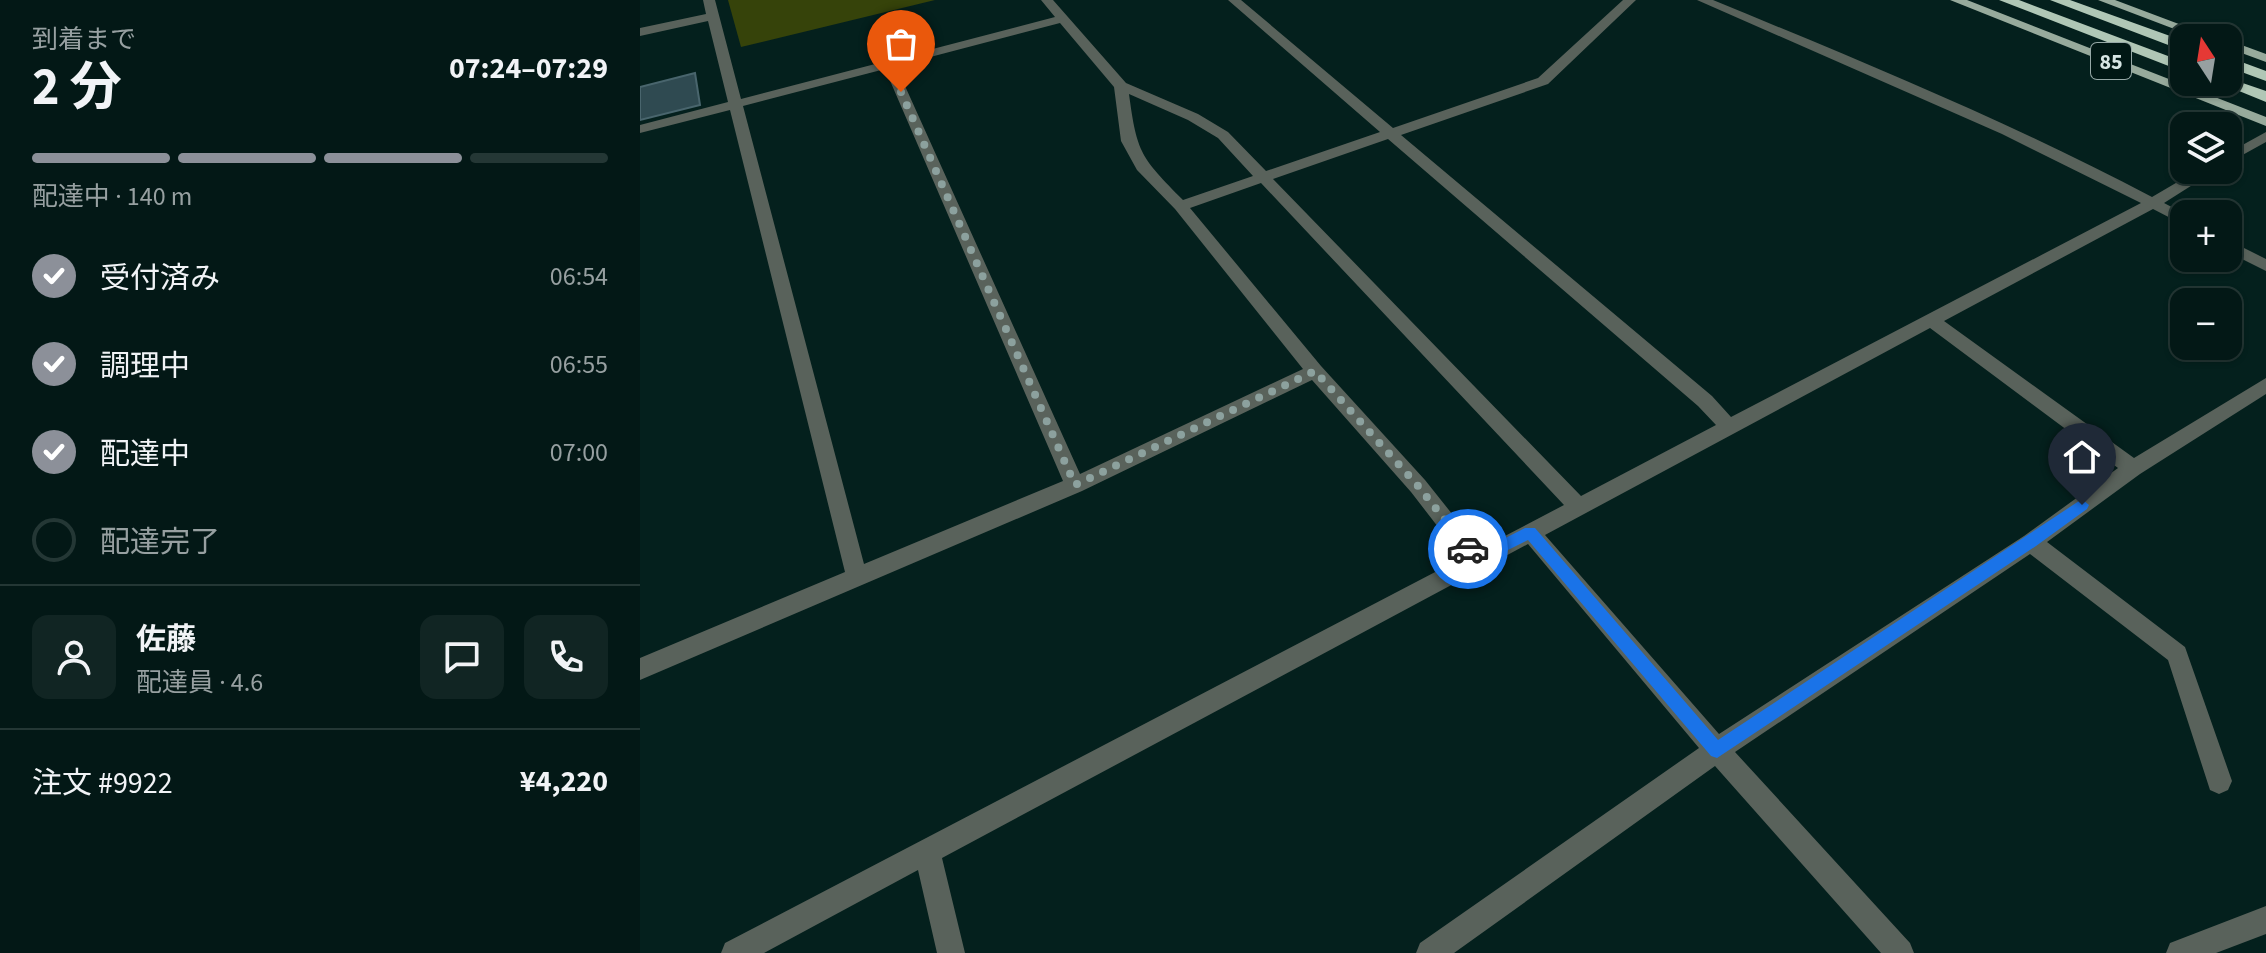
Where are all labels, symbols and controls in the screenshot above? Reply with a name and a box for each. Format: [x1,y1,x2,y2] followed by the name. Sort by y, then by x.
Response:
[867,10,935,92] pin
[32,21,136,58] text: 到着まで
[879,22,923,66] icon: bag
[2170,24,2242,96] north arrow
[2170,24,2242,360] map controls
[2091,43,2131,79] road number: 85
[449,47,608,90] text: 07:24–07:29
[32,51,122,125] text: 2 分
[2170,112,2242,184] button: layers
[32,178,192,215] text: 配達中 · 140 m
[2170,200,2242,272] button: +
[32,254,76,298] icon: check
[100,257,220,300] text: 受付済み
[550,258,608,295] text: 06:54
[2170,288,2242,360] button: −
[32,342,76,386] icon: check
[100,345,190,388] text: 調理中
[550,346,608,383] text: 06:55
[2048,423,2116,505] pin
[32,430,76,474] icon: check
[100,433,190,476] text: 配達中
[550,434,608,471] text: 07:00
[2060,435,2104,479] icon: home
[1428,509,1508,589] courier
[100,521,220,564] text: 配達完了
[1446,527,1490,571] icon: car
[32,615,116,699] button: person
[420,615,504,699] button: chat
[524,615,608,699] button: phone
[136,618,196,661] text: 佐藤
[136,664,263,701] text: 配達員 · 4.6
[520,760,608,803] text: ¥4,220
[32,762,173,805] text: 注文 #9922

